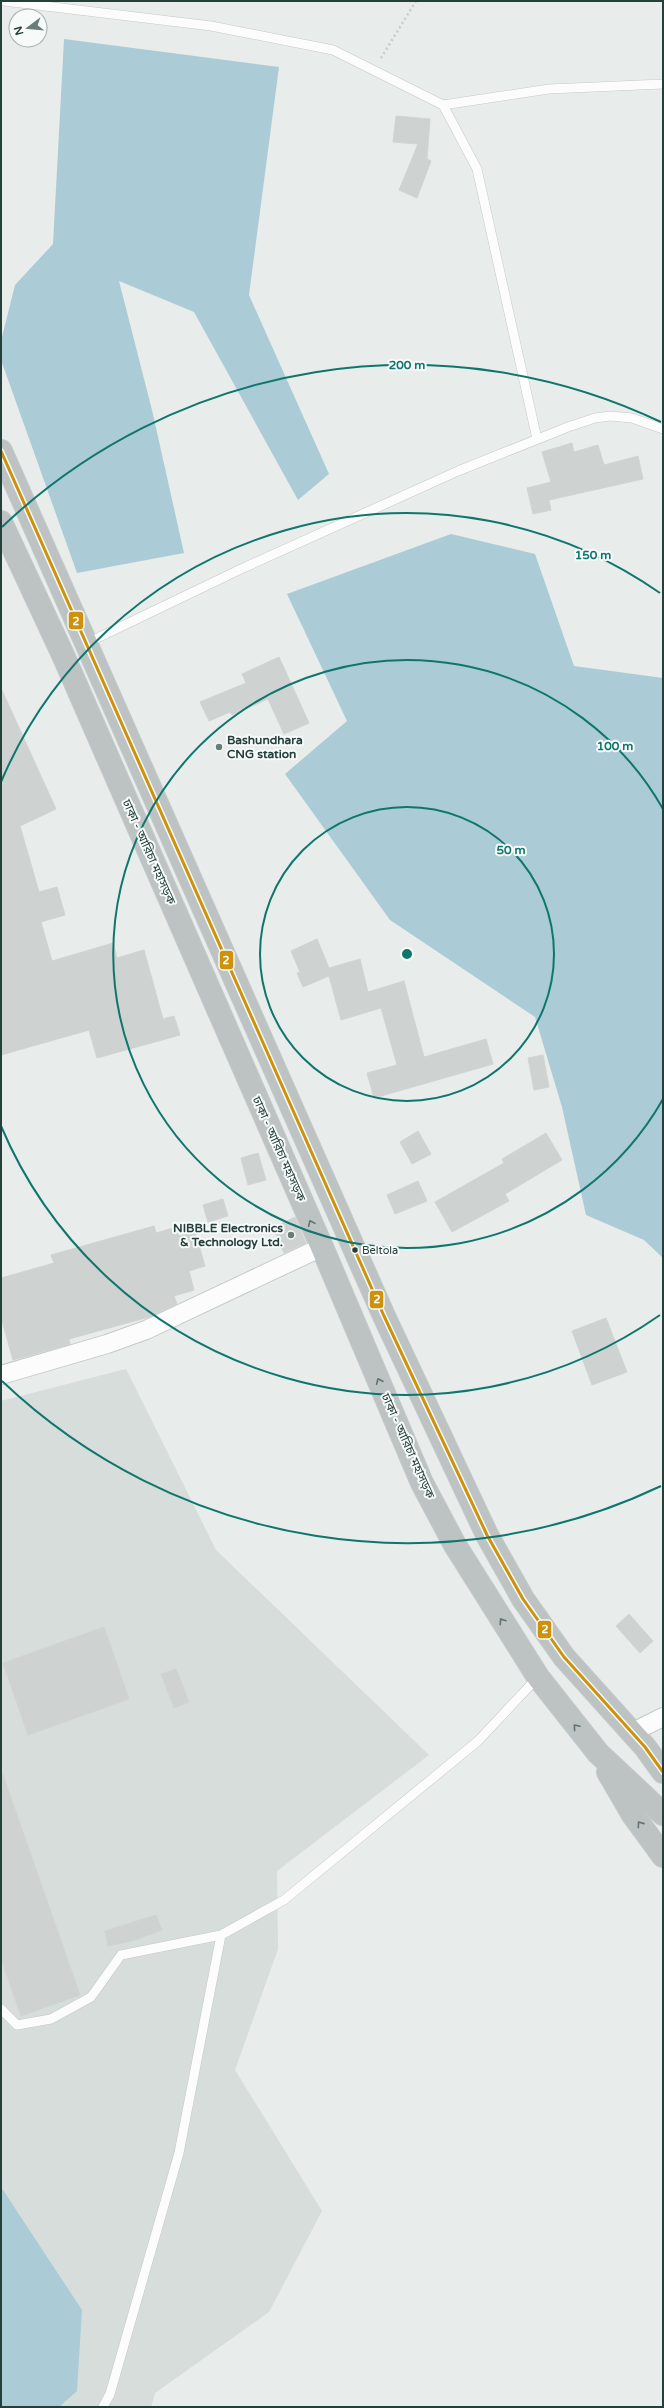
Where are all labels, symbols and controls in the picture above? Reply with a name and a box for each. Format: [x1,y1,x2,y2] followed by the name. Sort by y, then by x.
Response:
[8,8,48,48] north arrow
[11,25,26,37] text: N
[389,358,425,372] text: 200 m
[575,548,611,562] text: 150 m
[68,611,84,630] line badge: 2
[73,615,80,628] text: 2
[227,733,303,761] place label: Bashundhara CNG station
[597,739,633,753] text: 100 m
[214,742,224,752] marker: Bashundhara CNG station
[119,796,180,907] street label: ঢাকা - আরিচা মহাসড়ক
[496,843,526,857] text: 50 m
[400,947,414,961] centre of rings
[219,950,234,970] line badge: 2
[223,954,230,967] text: 2
[249,1093,310,1204] street label: ঢাকা - আরিচা মহাসড়ক
[308,1219,316,1226] one-way arrow
[173,1221,283,1250] place label: NIBBLE Electronics & Technology Ltd.
[286,1230,296,1240] marker: NIBBLE Electronics & Technology Ltd.
[362,1244,398,1257] place label: Beltola
[350,1245,360,1255] marker: Beltola
[369,1290,384,1309] line badge: 2
[374,1293,381,1306] text: 2
[376,1377,384,1384] one-way arrow
[378,1390,439,1501] street label: ঢাকা - আরিচা মহাসড়ক
[499,1618,506,1625] one-way arrow
[537,1620,552,1639] line badge: 2
[542,1623,549,1636] text: 2
[574,1725,581,1732] one-way arrow
[638,1822,645,1829] one-way arrow

